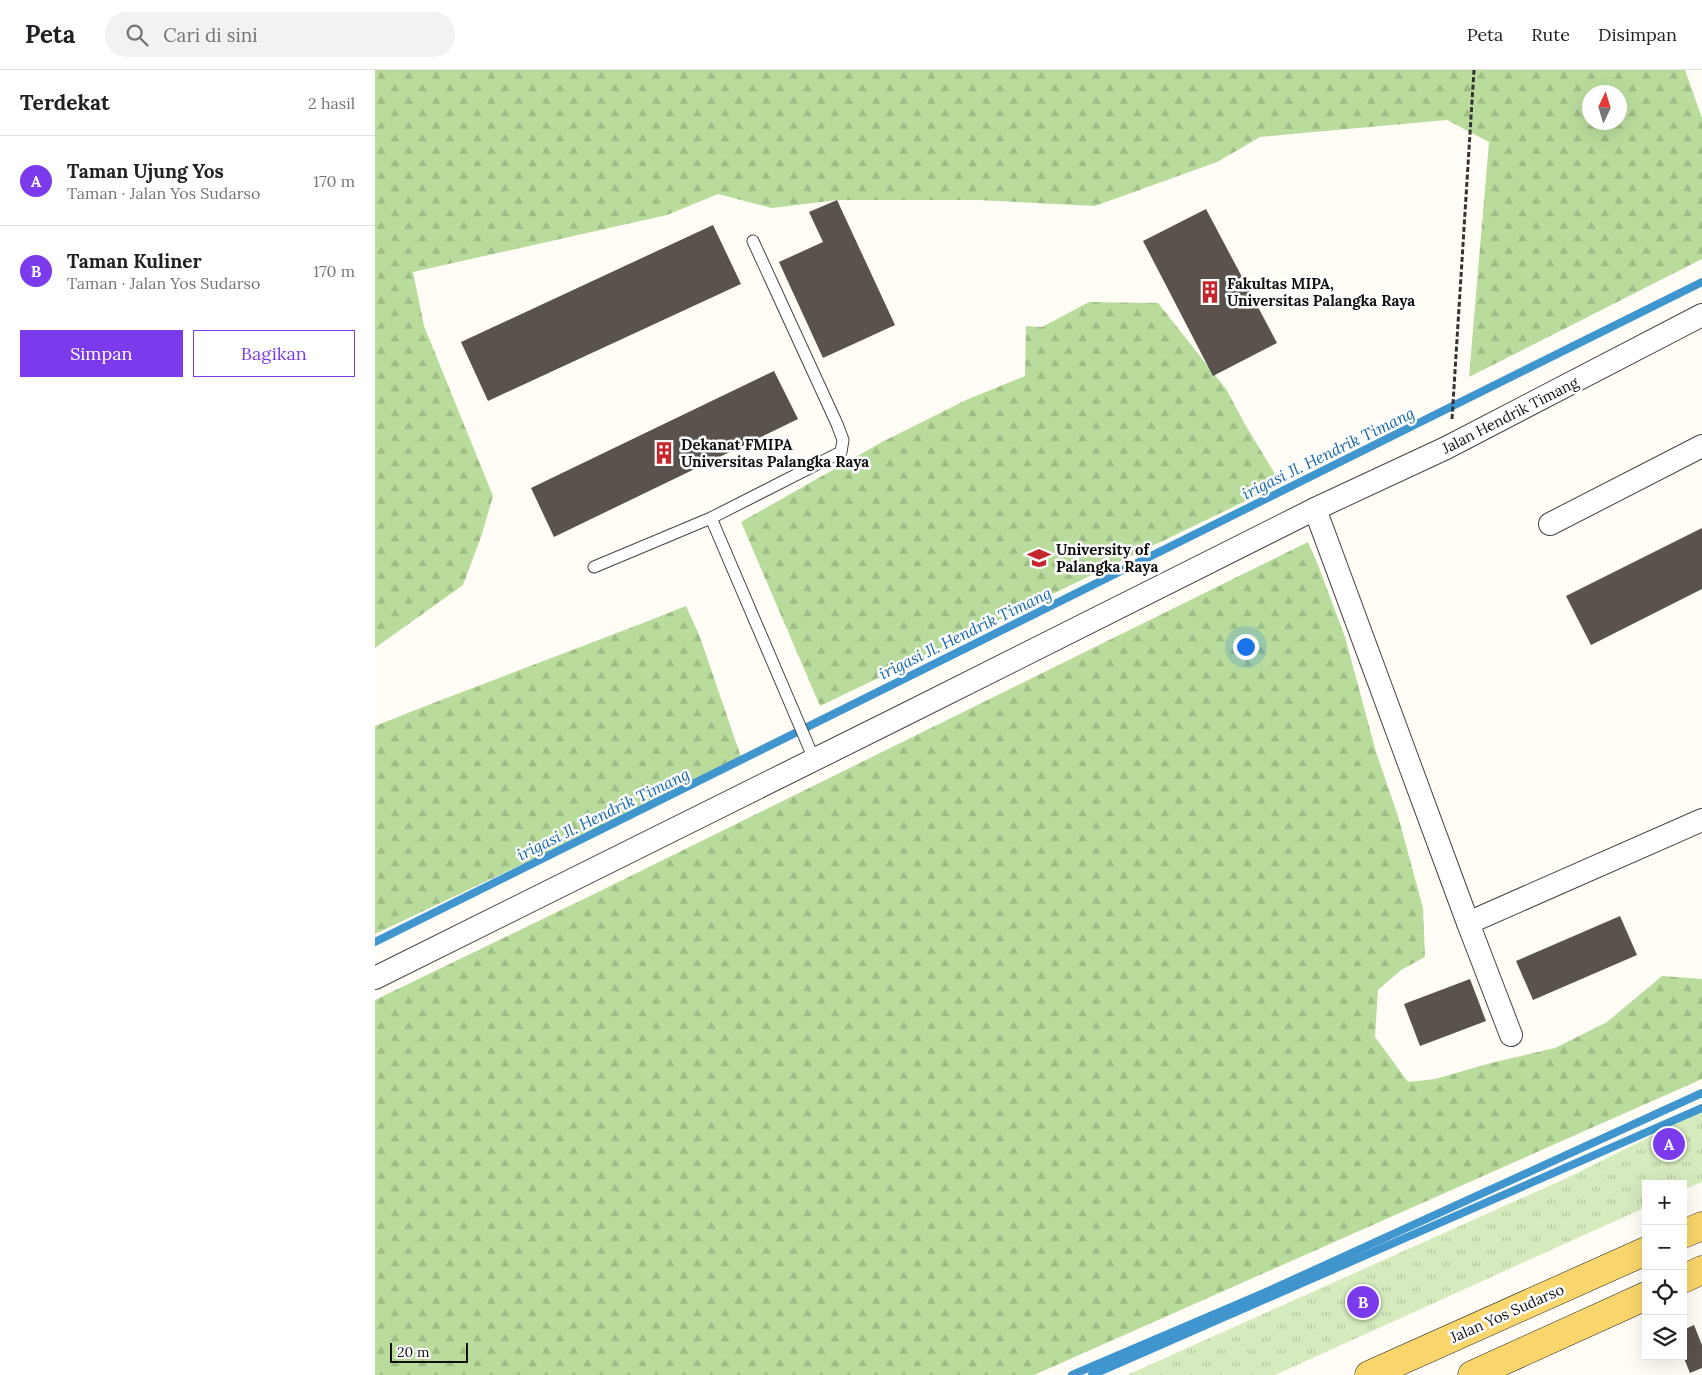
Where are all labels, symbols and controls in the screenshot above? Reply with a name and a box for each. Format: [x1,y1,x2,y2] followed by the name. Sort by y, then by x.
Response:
[105,12,455,57] search box
[25,19,75,50] text: Peta
[123,21,151,49] icon: search
[163,23,258,47] text: Cari di sini
[1467,23,1503,46] text: Peta
[1531,23,1570,46] text: Rute
[1598,23,1677,46] text: Disimpan
[1582,85,1627,130] north arrow
[20,89,110,116] text: Terdekat
[308,93,355,113] text: 2 hasil
[67,159,224,183] text: Taman Ujung Yos
[31,171,41,191] text: A
[313,171,355,191] text: 170 m
[67,183,260,203] text: Taman · Jalan Yos Sudarso
[67,249,202,273] text: Taman Kuliner
[31,261,41,281] text: B
[313,261,355,281] text: 170 m
[67,273,260,293] text: Taman · Jalan Yos Sudarso
[1227,274,1415,310] place label: Fakultas MIPA, Universitas Palangka Raya
[1197,279,1223,305] building icon: Fakultas MIPA, Universitas Palangka Raya
[20,330,183,377] button: Simpan
[193,330,355,377] button: Bagikan
[1438,372,1582,458] street label: Jalan Hendrik Timang
[1238,402,1418,504] water label: irigasi Jl. Hendrik Timang
[681,435,869,471] place label: Dekanat FMIPA Universitas Palangka Raya
[651,440,677,466] building icon: Dekanat FMIPA Universitas Palangka Raya
[1056,540,1158,576] place label: University of Palangka Raya
[1026,545,1052,571] school or university icon: University of Palangka Raya
[875,582,1055,684] water label: irigasi Jl. Hendrik Timang
[1233,634,1259,660] your location
[513,763,693,865] water label: irigasi Jl. Hendrik Timang
[1653,1125,1685,1163] pin: A
[1642,1180,1687,1360] map controls
[1642,1180,1687,1225] button: +
[1642,1225,1687,1270] button: −
[1642,1270,1687,1315] button: locate
[1446,1279,1567,1347] street label: Jalan Yos Sudarso
[1347,1283,1379,1321] pin: B
[1642,1315,1687,1360] button: layers
[390,1340,467,1363] scale bar
[397,1343,429,1361] text: 20 m

